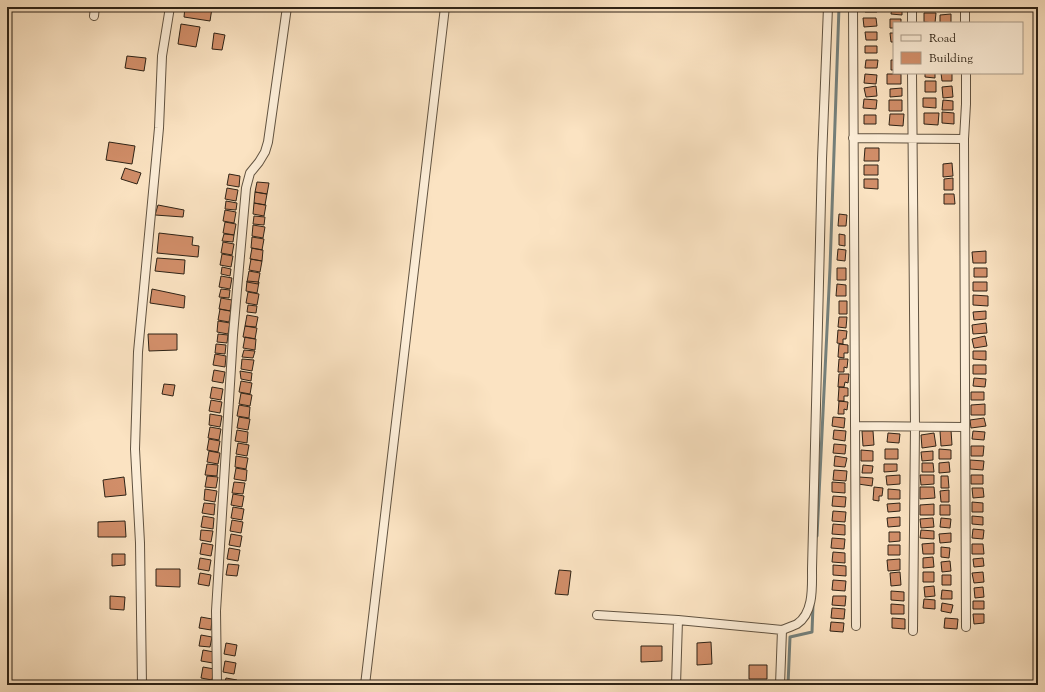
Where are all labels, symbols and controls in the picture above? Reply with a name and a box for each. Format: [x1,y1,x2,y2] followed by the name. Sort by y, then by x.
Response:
[893,22,1023,74] legend
[929,30,956,48] text: Road
[929,50,973,68] text: Building

